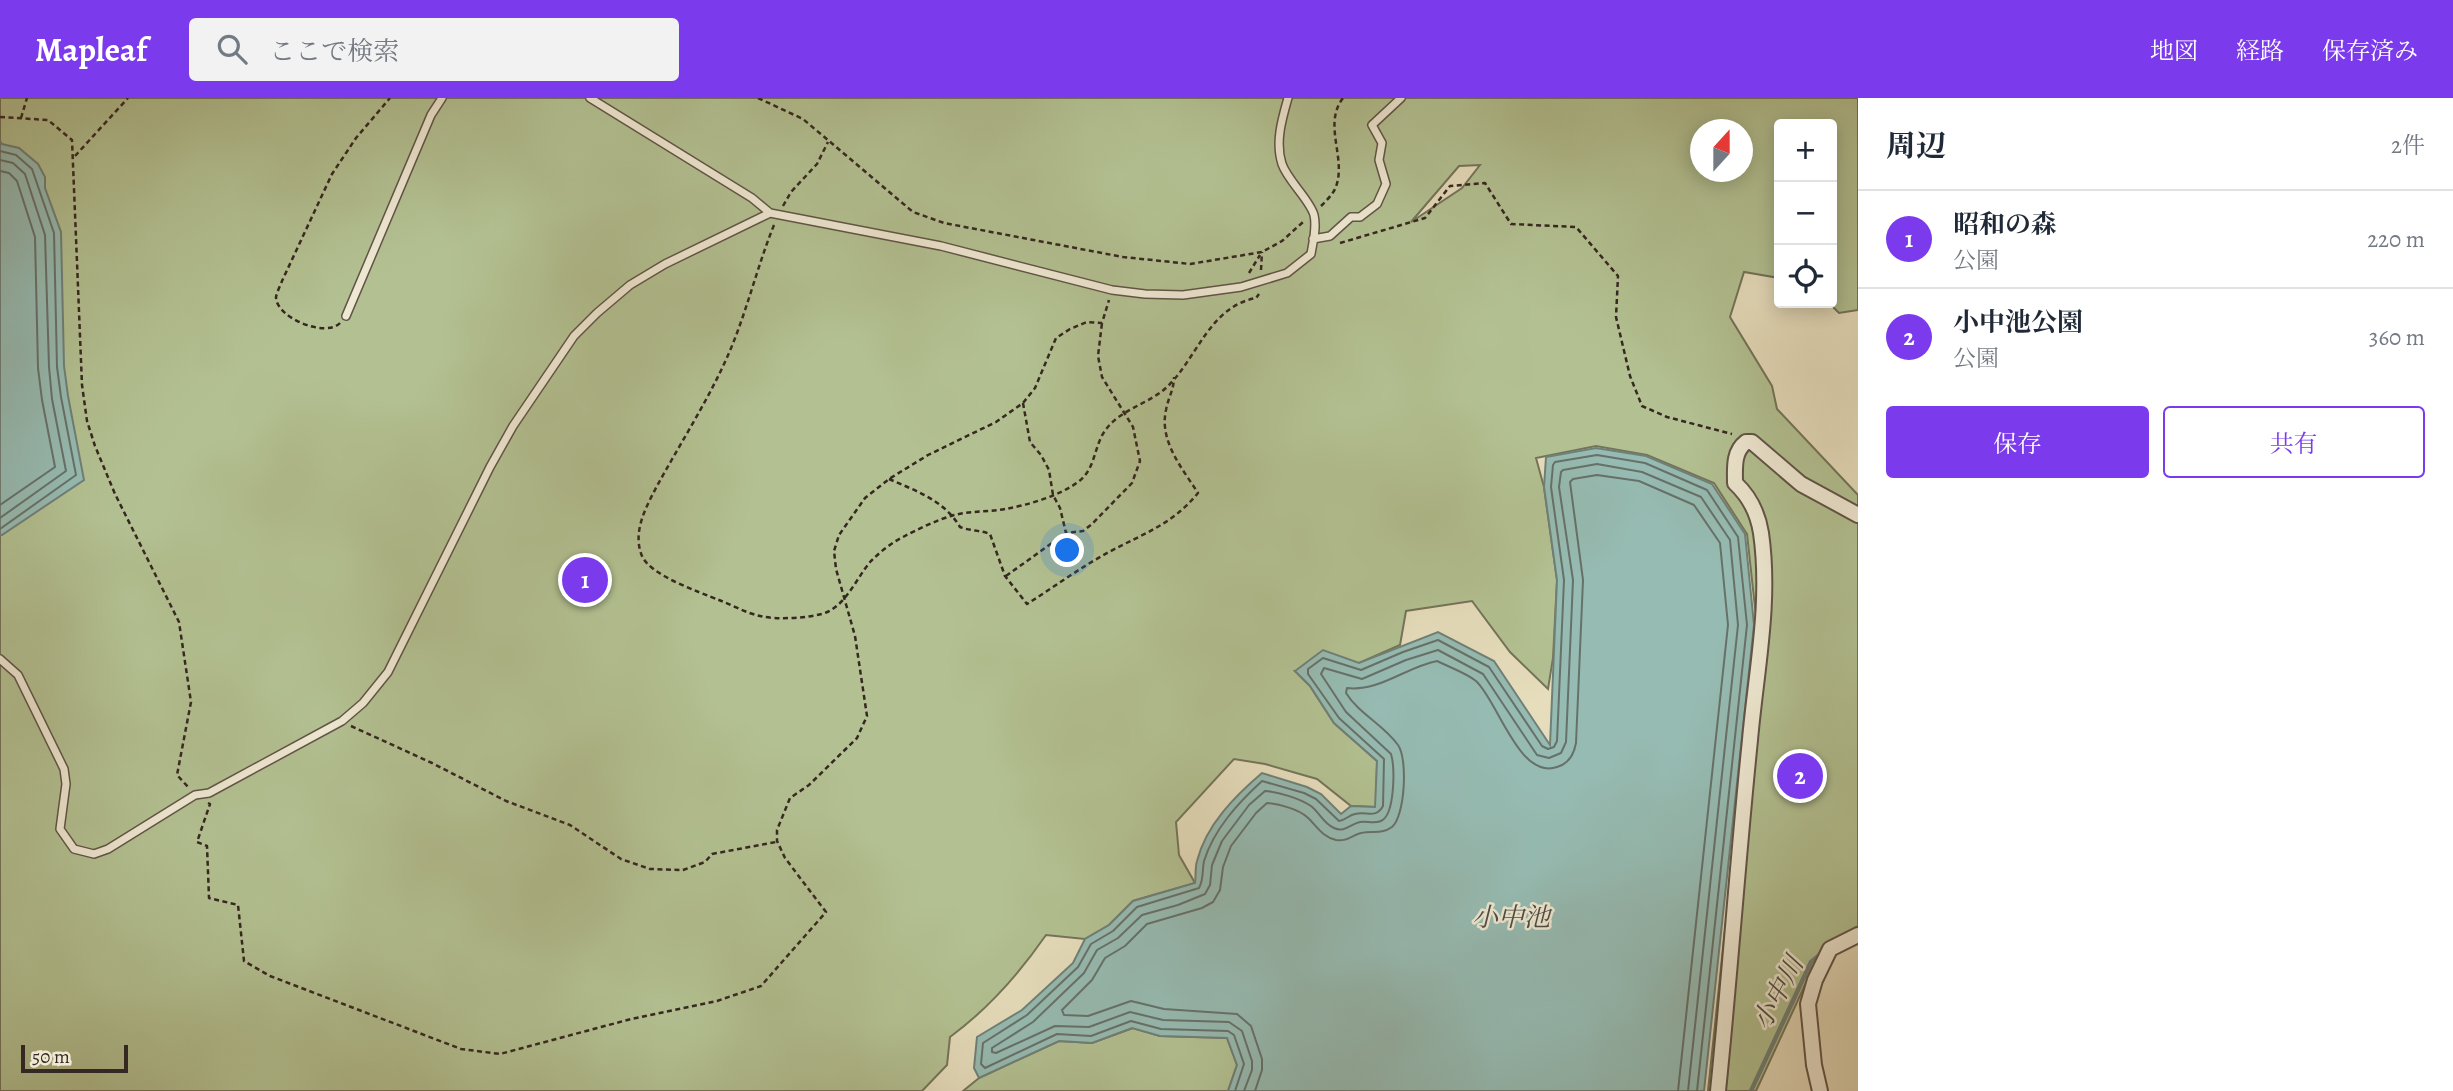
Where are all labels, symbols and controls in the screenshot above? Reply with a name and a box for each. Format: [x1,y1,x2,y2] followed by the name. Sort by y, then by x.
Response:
[189,18,679,81] search box
[35,27,147,72] text: Mapleaf
[213,30,251,68] icon: search
[269,34,399,69] text: ここで検索
[2150,35,2198,67] text: 地図
[2236,35,2284,67] text: 経路
[2322,35,2418,67] text: 保存済み
[1690,119,1753,182] north arrow
[1774,119,1837,308] map controls
[1774,119,1837,182] button: +
[1886,126,1946,166] text: 周辺
[2391,130,2425,161] text: 2件
[1774,182,1837,245] button: −
[1953,207,2057,242] text: 昭和の森
[1905,224,1913,255] text: 1
[2367,224,2425,255] text: 220 m
[1774,245,1837,308] button: locate
[1953,245,1999,276] text: 公園
[1953,305,2083,340] text: 小中池公園
[1903,322,1915,353] text: 2
[2369,322,2425,353] text: 360 m
[1953,343,1999,374] text: 公園
[1886,406,2149,478] button: 保存
[2163,406,2425,478] button: 共有
[1050,533,1084,567] your location
[562,554,608,606] pin: 1
[1777,750,1823,802] pin: 2
[1472,900,1553,935] water label: 小中池
[1744,948,1813,1036] water label: 小中川
[21,1042,128,1074] scale bar
[32,1044,70,1070] text: 50 m

